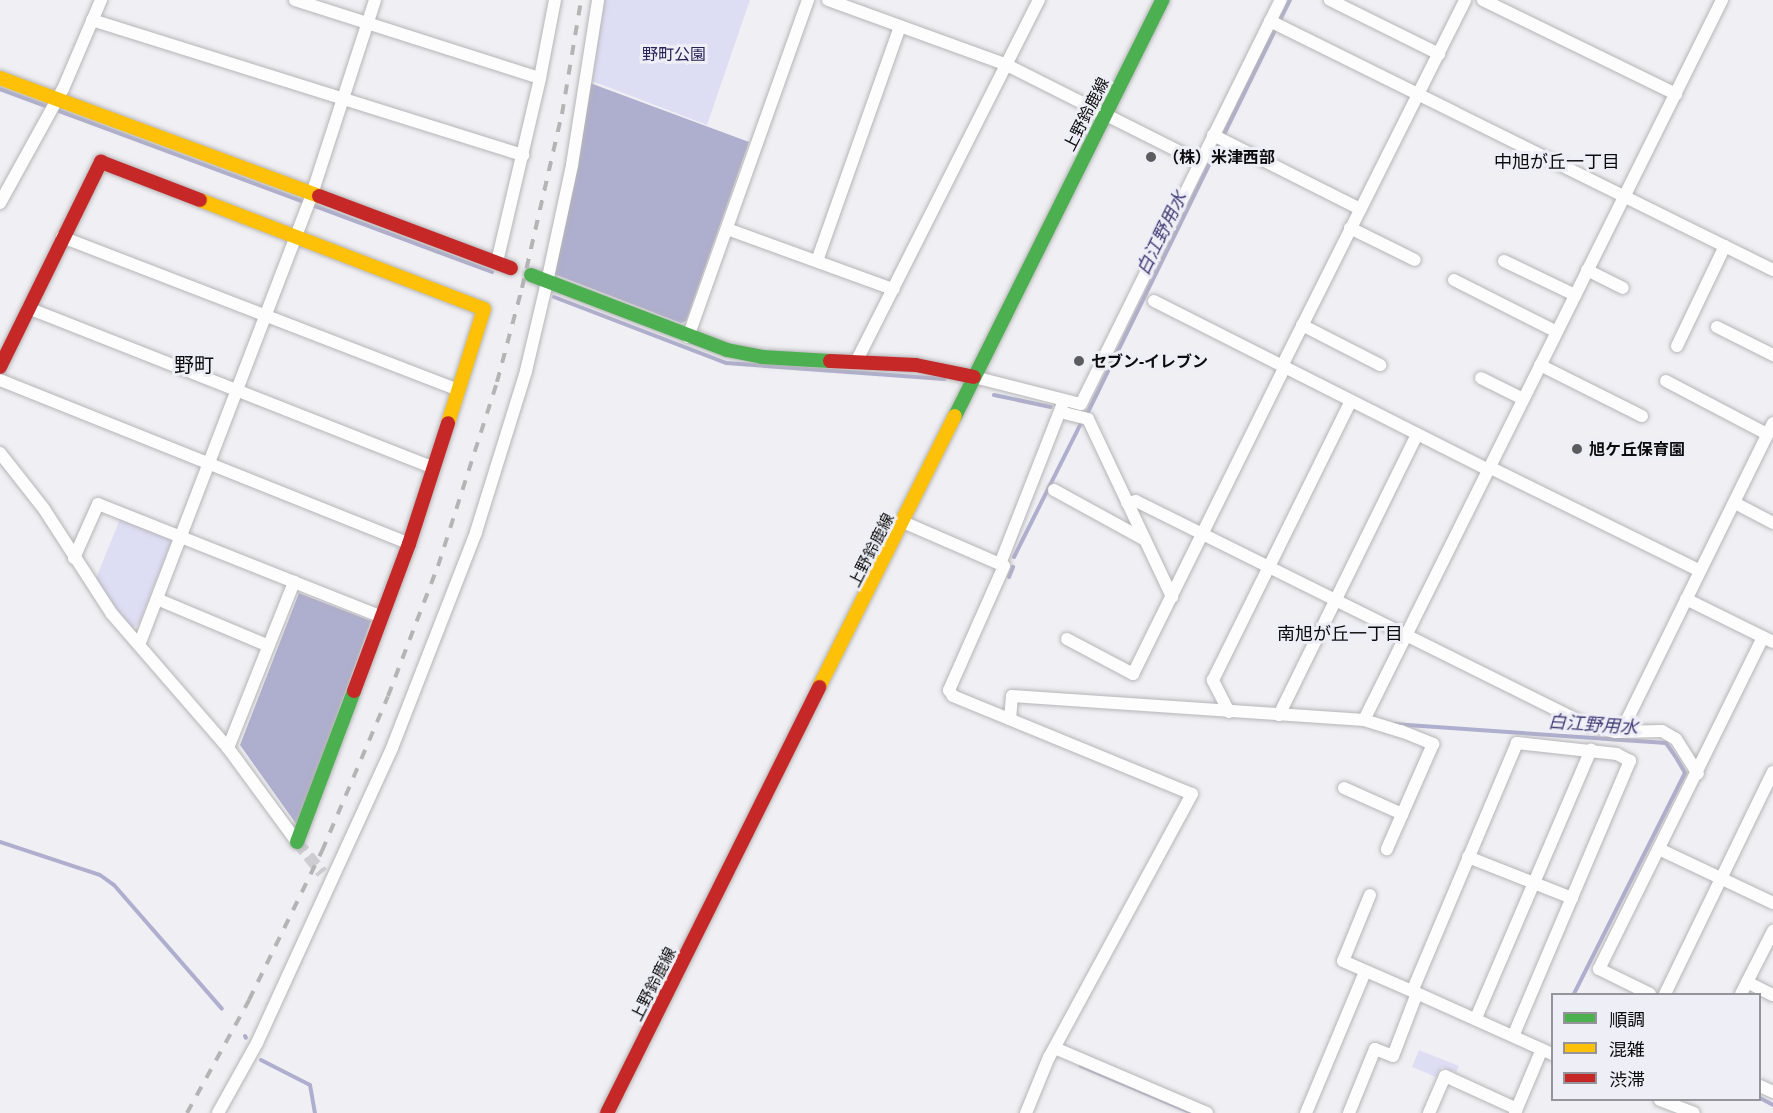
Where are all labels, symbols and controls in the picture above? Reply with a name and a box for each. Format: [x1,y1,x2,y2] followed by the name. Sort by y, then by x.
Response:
[642,44,706,64] park label: 野町公園
[1059,74,1113,154] street label: 上野鈴鹿線
[1163,147,1275,167] place label: （株）米津西部
[1144,150,1158,164] marker: （株）米津西部
[1494,150,1620,172] district label: 中旭が丘一丁目
[1132,188,1190,278] water label: 白江野用水
[1091,351,1208,371] place label: セブン-イレブン
[174,352,214,376] district label: 野町
[1072,354,1086,368] marker: セブン-イレブン
[1589,439,1685,459] place label: 旭ケ丘保育園
[1570,442,1584,456] marker: 旭ケ丘保育園
[844,510,898,590] street label: 上野鈴鹿線
[1277,622,1403,644] district label: 南旭が丘一丁目
[1547,710,1639,738] water label: 白江野用水
[626,944,680,1024] street label: 上野鈴鹿線
[1551,993,1761,1101] legend
[1609,1007,1645,1031] text: 順調
[1609,1037,1645,1061] text: 混雑
[1609,1067,1645,1091] text: 渋滞

